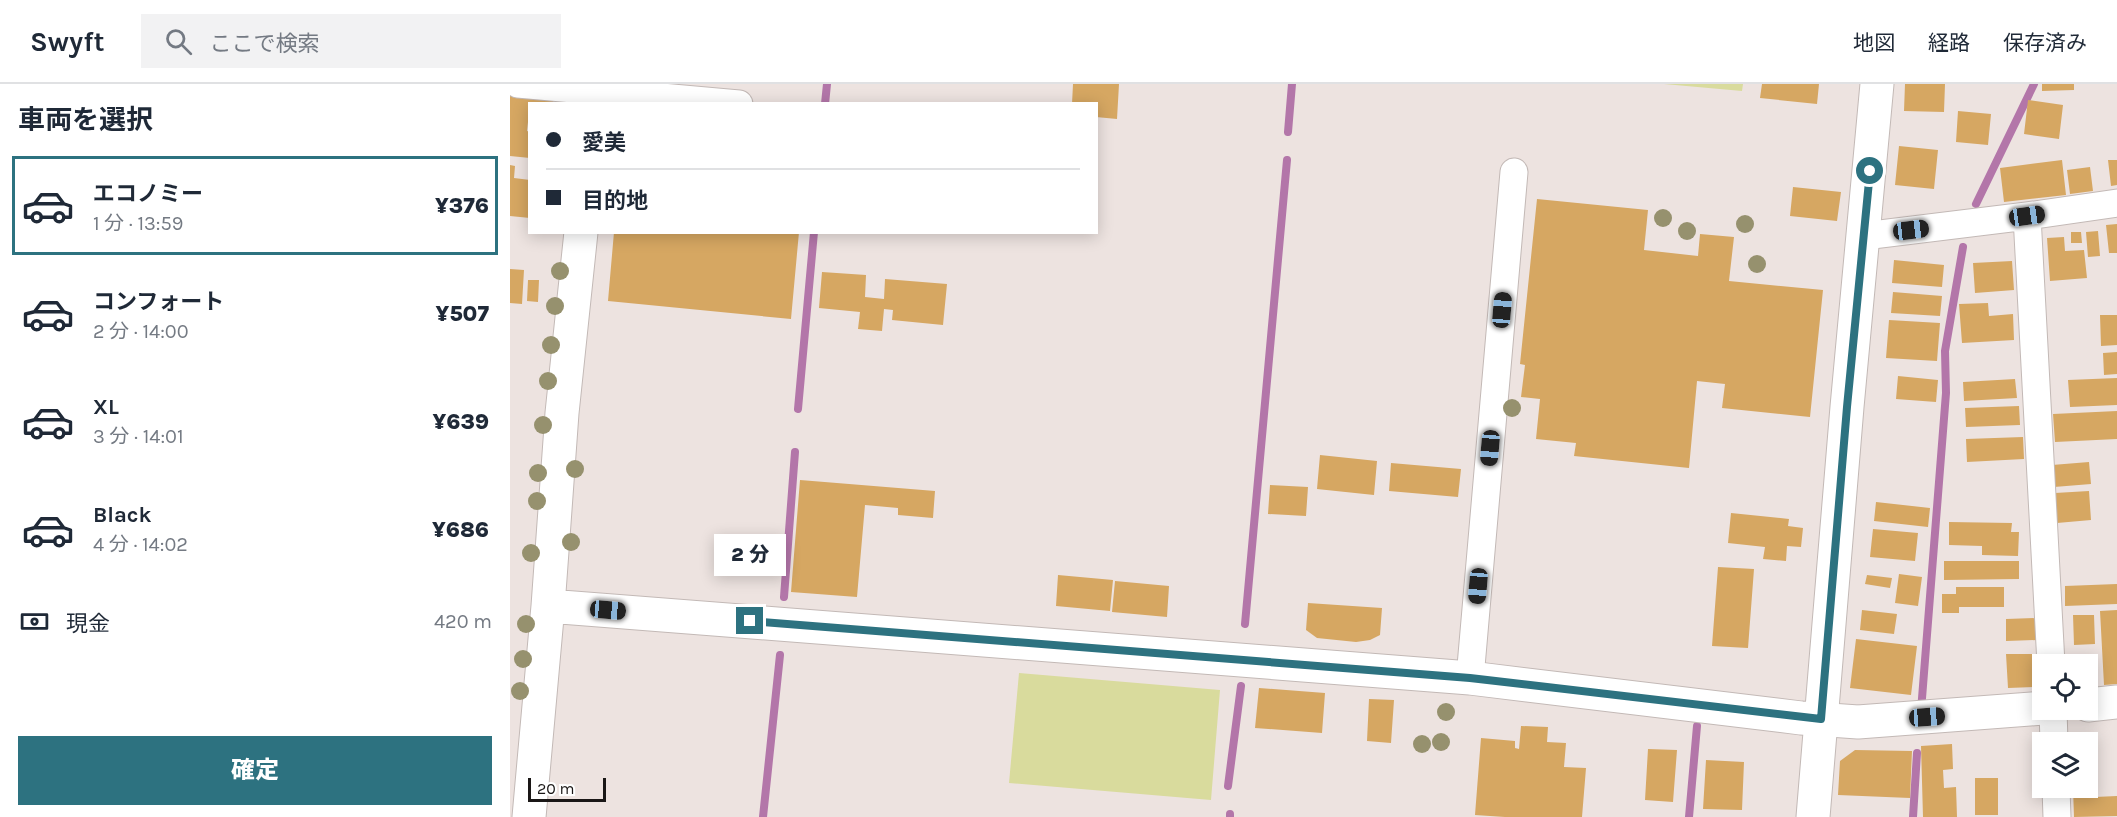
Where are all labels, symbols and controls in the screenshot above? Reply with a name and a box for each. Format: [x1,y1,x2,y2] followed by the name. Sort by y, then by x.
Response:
[141,14,561,68] search box
[30,25,105,58] text: Swyft
[162,25,195,58] icon: search
[210,31,320,57] text: ここで検索
[1853,31,1895,55] text: 地図
[1928,31,1970,55] text: 経路
[2003,31,2087,55] text: 保存済み
[18,104,153,136] text: 車両を選択
[582,130,626,156] text: 愛美
[1856,157,1883,184] route start
[21,179,75,233] icon: car
[93,181,203,207] text: エコノミー
[582,188,648,214] text: 目的地
[435,193,489,219] text: ¥376
[2008,205,2046,227] car
[93,212,183,235] text: 1 分 · 13:59
[1892,219,1930,241] car
[21,287,75,341] icon: car
[93,289,224,315] text: コンフォート
[1491,291,1513,329] car
[436,301,489,327] text: ¥507
[93,320,189,343] text: 2 分 · 14:00
[93,394,119,420] text: XL
[21,395,75,449] icon: car
[433,409,489,435] text: ¥639
[93,425,184,448] text: 3 分 · 14:01
[1479,429,1501,467] car
[93,502,152,528] text: Black
[21,503,75,557] icon: car
[432,517,489,543] text: ¥686
[93,533,188,556] text: 4 分 · 14:02
[714,534,786,576] callout: 2 分
[731,543,769,566] text: 2 分
[1467,567,1489,605] car
[589,599,627,621] car
[18,605,51,638] icon: cash
[736,607,763,634] route end
[434,610,492,633] text: 420 m
[66,611,110,637] text: 現金
[2032,654,2098,798] map controls
[2032,654,2098,720] button: locate
[1908,707,1946,727] car
[2032,732,2098,798] button: layers
[18,736,492,805] button: 確定
[528,775,606,802] scale bar
[537,779,575,798] text: 20 m

